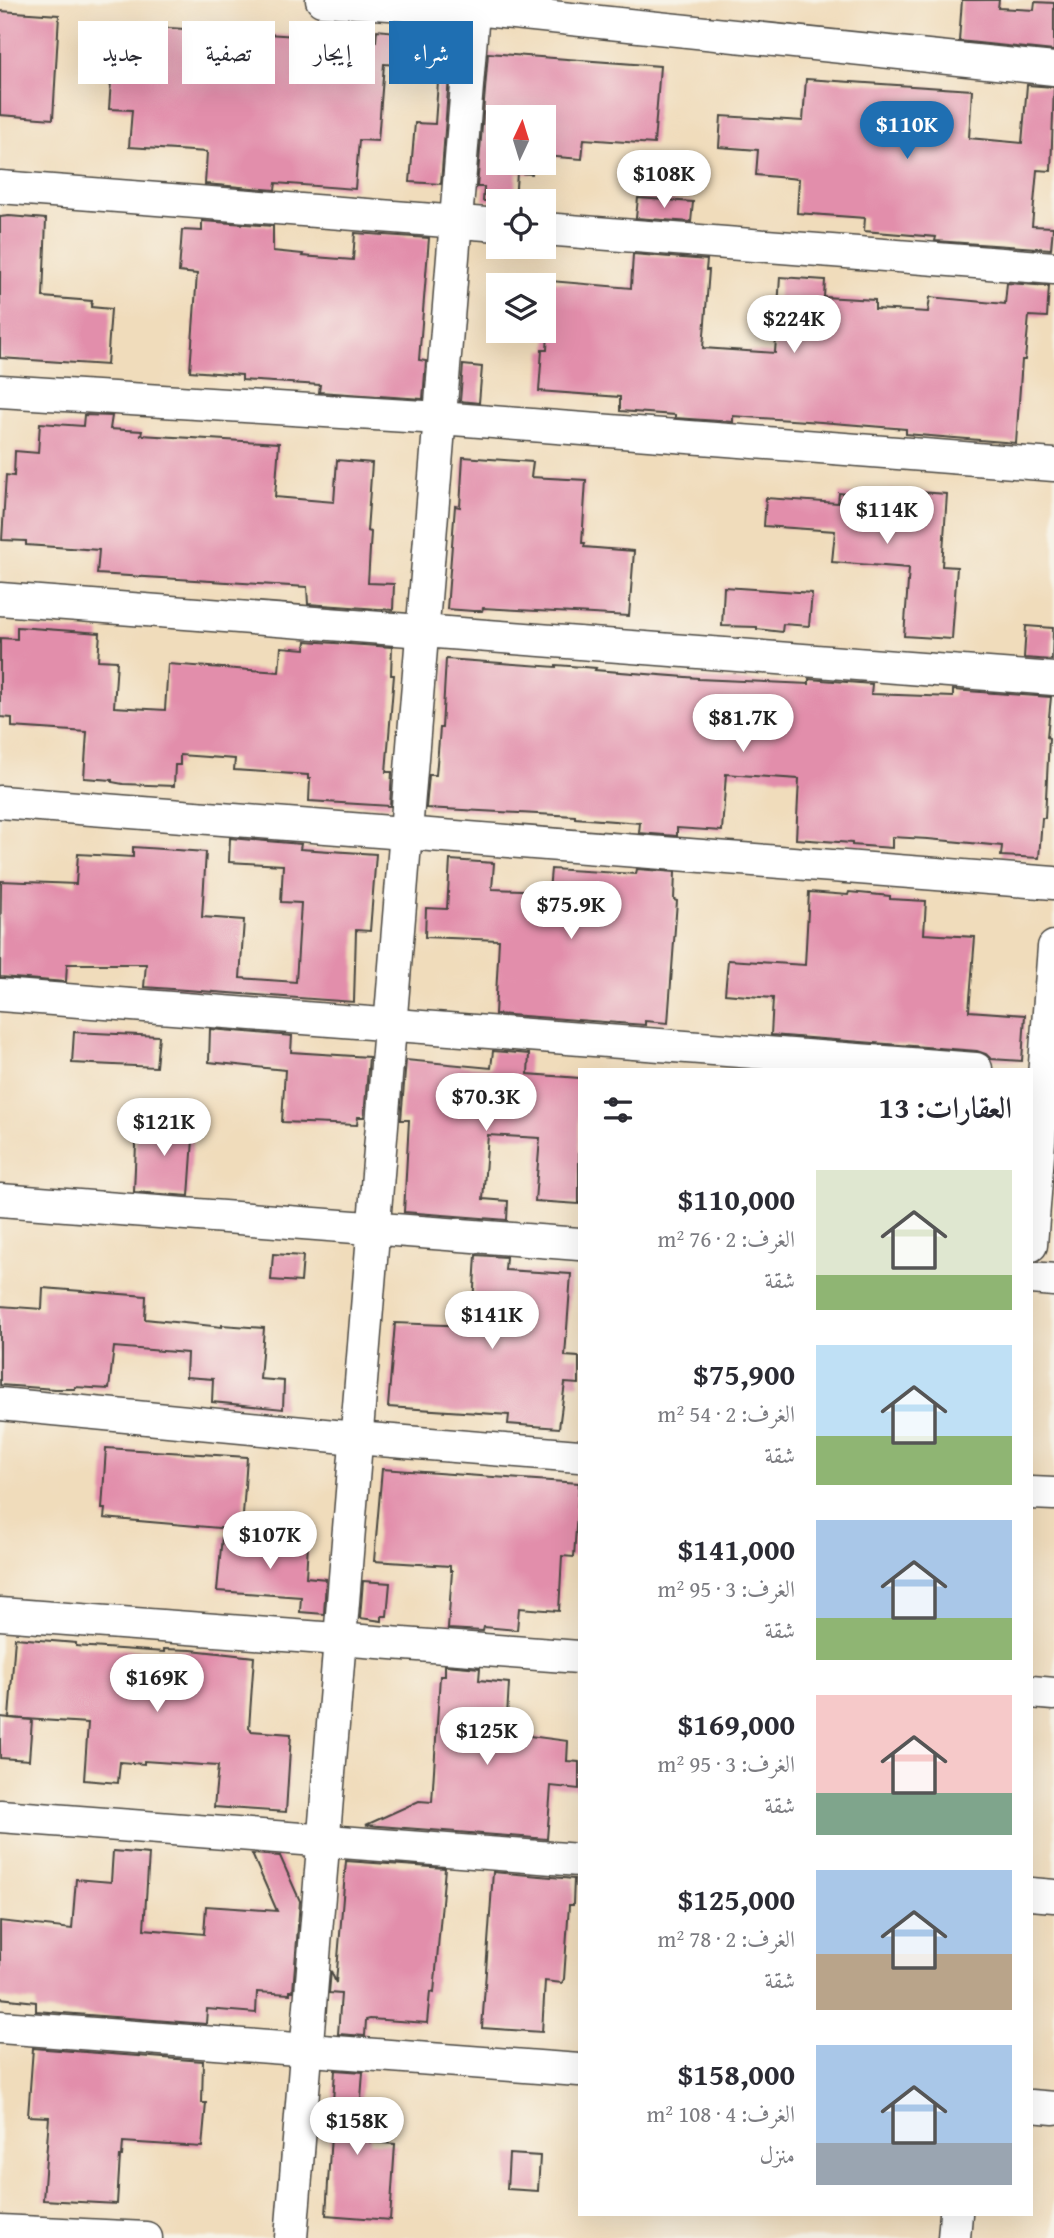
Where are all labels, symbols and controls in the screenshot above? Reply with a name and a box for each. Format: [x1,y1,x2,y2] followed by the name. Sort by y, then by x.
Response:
[78,21,168,84] chip: جديد
[182,21,275,84] chip: تصفية
[289,21,375,84] chip: إيجار
[389,21,473,84] chip: شراء
[858,102,956,161] pin: $110K
[486,105,556,175] north arrow
[486,105,556,343] map controls
[876,107,938,140] text: $110K
[615,150,713,210] pin: $108K
[633,156,695,189] text: $108K
[486,189,556,259] button: locate
[486,273,556,343] button: layers
[745,296,843,355] pin: $224K
[763,301,825,334] text: $224K
[838,486,936,546] pin: $114K
[856,492,918,525] text: $114K
[686,694,800,754] pin: $81.7K
[709,700,777,733] text: $81.7K
[514,881,628,941] pin: $75.9K
[537,887,605,920] text: $75.9K
[429,1074,543,1133] pin: $70.3K
[452,1079,520,1112] text: $70.3K
[879,1085,1012,1129] text: العقارات: 13
[599,1091,637,1129] icon: filters
[115,1098,213,1158] pin: $121K
[133,1104,195,1137] text: $121K
[678,1177,795,1221] text: $110,000
[872,1198,956,1282] icon: home
[658,1222,795,1255] text: الغرف: 2 · 76 m²
[765,1263,795,1296] text: شقة
[443,1292,541,1351] pin: $141K
[461,1297,523,1330] text: $141K
[693,1352,795,1396] text: $75,900
[872,1373,956,1457] icon: home
[658,1397,795,1430] text: الغرف: 2 · 54 m²
[765,1438,795,1471] text: شقة
[221,1512,319,1571] pin: $107K
[239,1517,301,1550] text: $107K
[678,1527,795,1571] text: $141,000
[872,1548,956,1632] icon: home
[658,1572,795,1605] text: الغرف: 3 · 95 m²
[765,1613,795,1646] text: شقة
[108,1654,206,1714] pin: $169K
[126,1660,188,1693] text: $169K
[678,1702,795,1746] text: $169,000
[438,1708,536,1767] pin: $125K
[456,1713,518,1746] text: $125K
[872,1723,956,1807] icon: home
[658,1747,795,1780] text: الغرف: 3 · 95 m²
[765,1788,795,1821] text: شقة
[678,1877,795,1921] text: $125,000
[872,1898,956,1982] icon: home
[658,1922,795,1955] text: الغرف: 2 · 78 m²
[765,1963,795,1996] text: شقة
[678,2052,795,2096] text: $158,000
[872,2073,956,2157] icon: home
[647,2097,795,2130] text: الغرف: 4 · 108 m²
[308,2098,406,2157] pin: $158K
[326,2103,388,2136] text: $158K
[760,2138,795,2171] text: منزل

